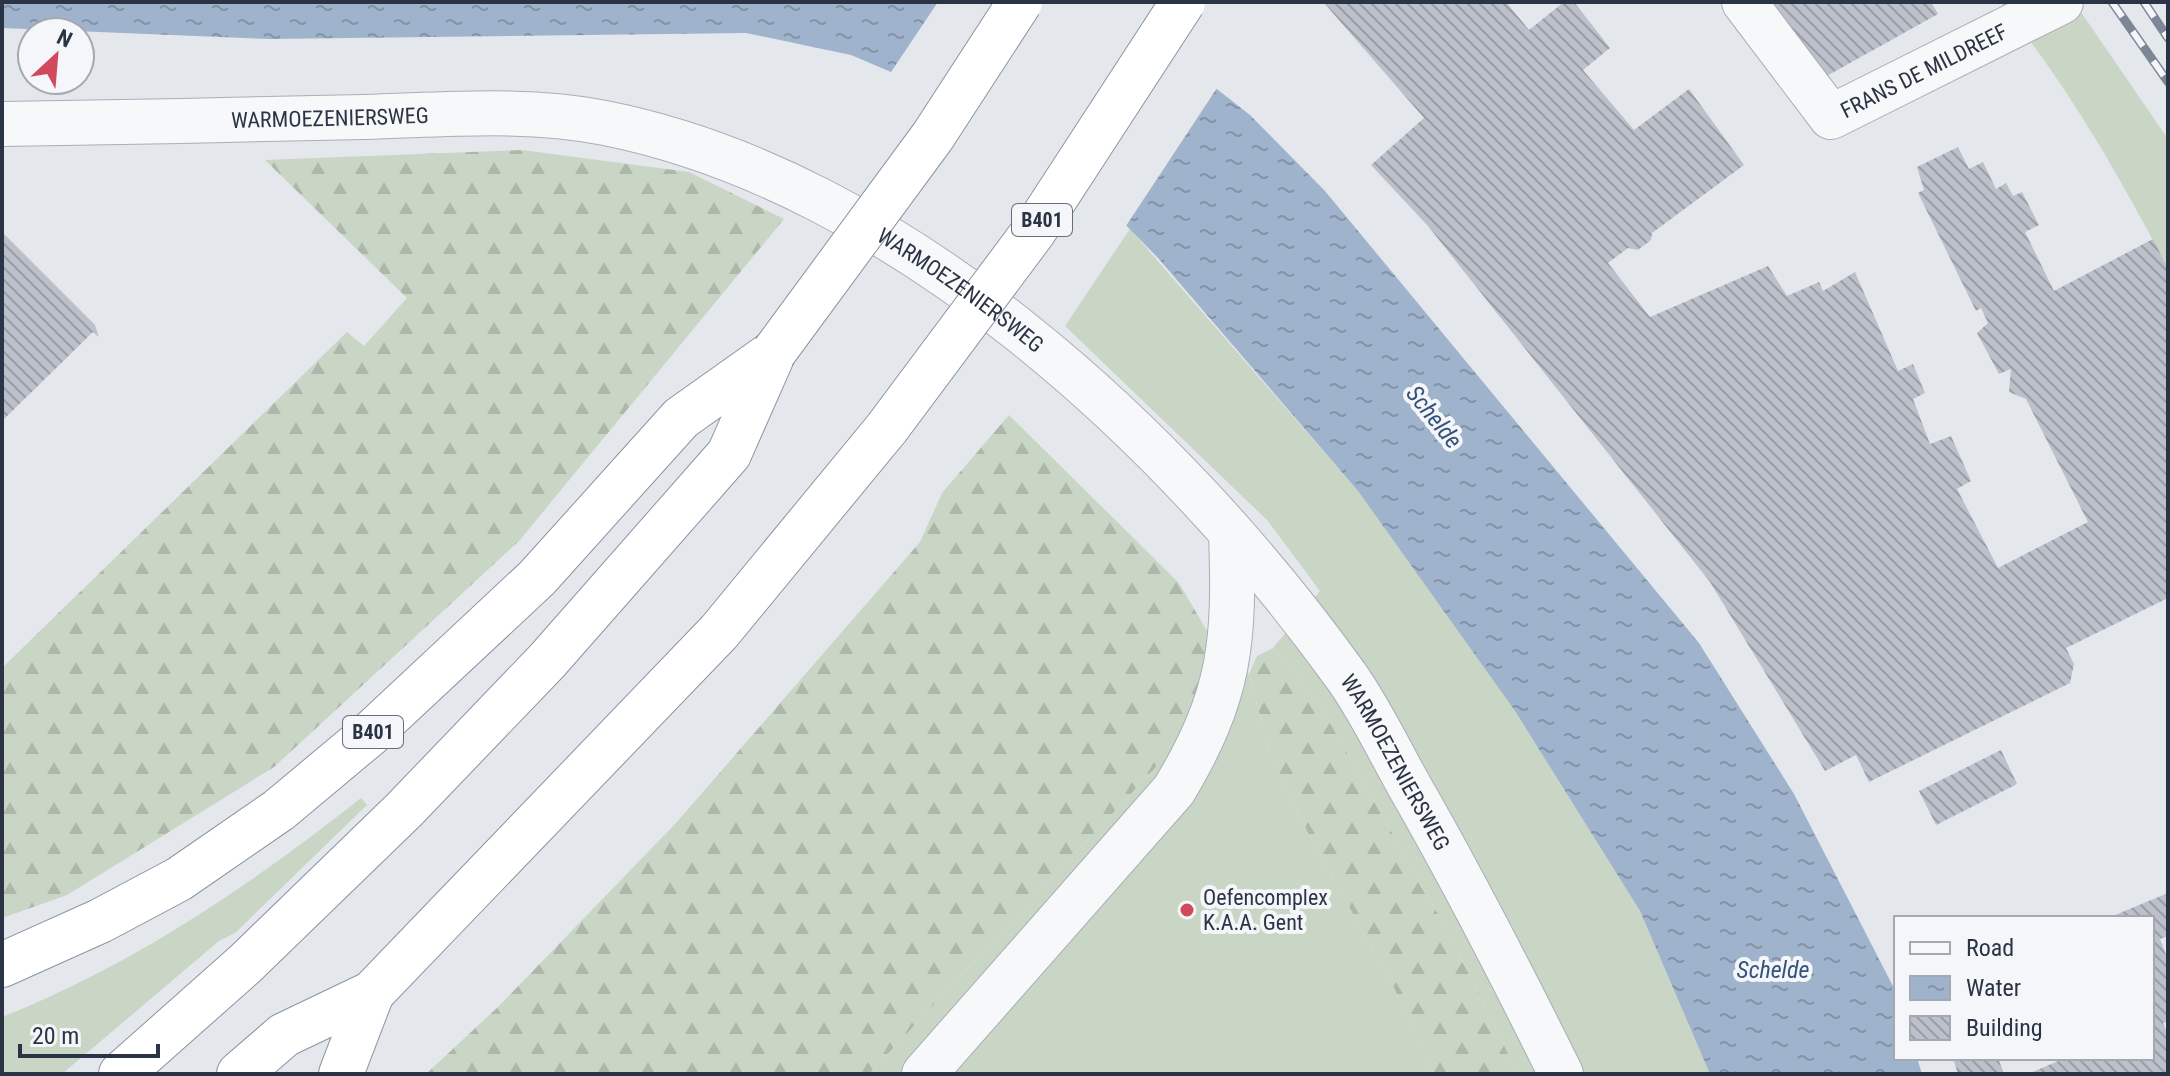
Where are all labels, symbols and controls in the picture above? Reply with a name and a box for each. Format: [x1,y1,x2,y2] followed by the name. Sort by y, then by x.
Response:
[16,16,96,96] north arrow
[1836,18,2011,123] street label: FRANS DE MILDREEF
[53,24,76,53] text: N
[231,102,429,132] street label: WARMOEZENIERSWEG
[1012,204,1072,236] road number: B401
[873,223,1049,357] street label: WARMOEZENIERSWEG
[1400,380,1468,454] water label: Schelde
[1336,669,1455,854] street label: WARMOEZENIERSWEG
[343,716,403,748] road number: B401
[1203,885,1328,935] place label: Oefencomplex K.A.A. Gent
[1178,901,1196,919] marker: Oefencomplex K.A.A. Gent
[1894,916,2154,1060] legend
[1966,934,2014,962] text: Road
[1737,956,1809,984] water label: Schelde
[1966,974,2021,1002] text: Water
[20,1008,158,1058] scale bar
[1966,1014,2043,1042] text: Building
[32,1022,79,1050] text: 20 m

